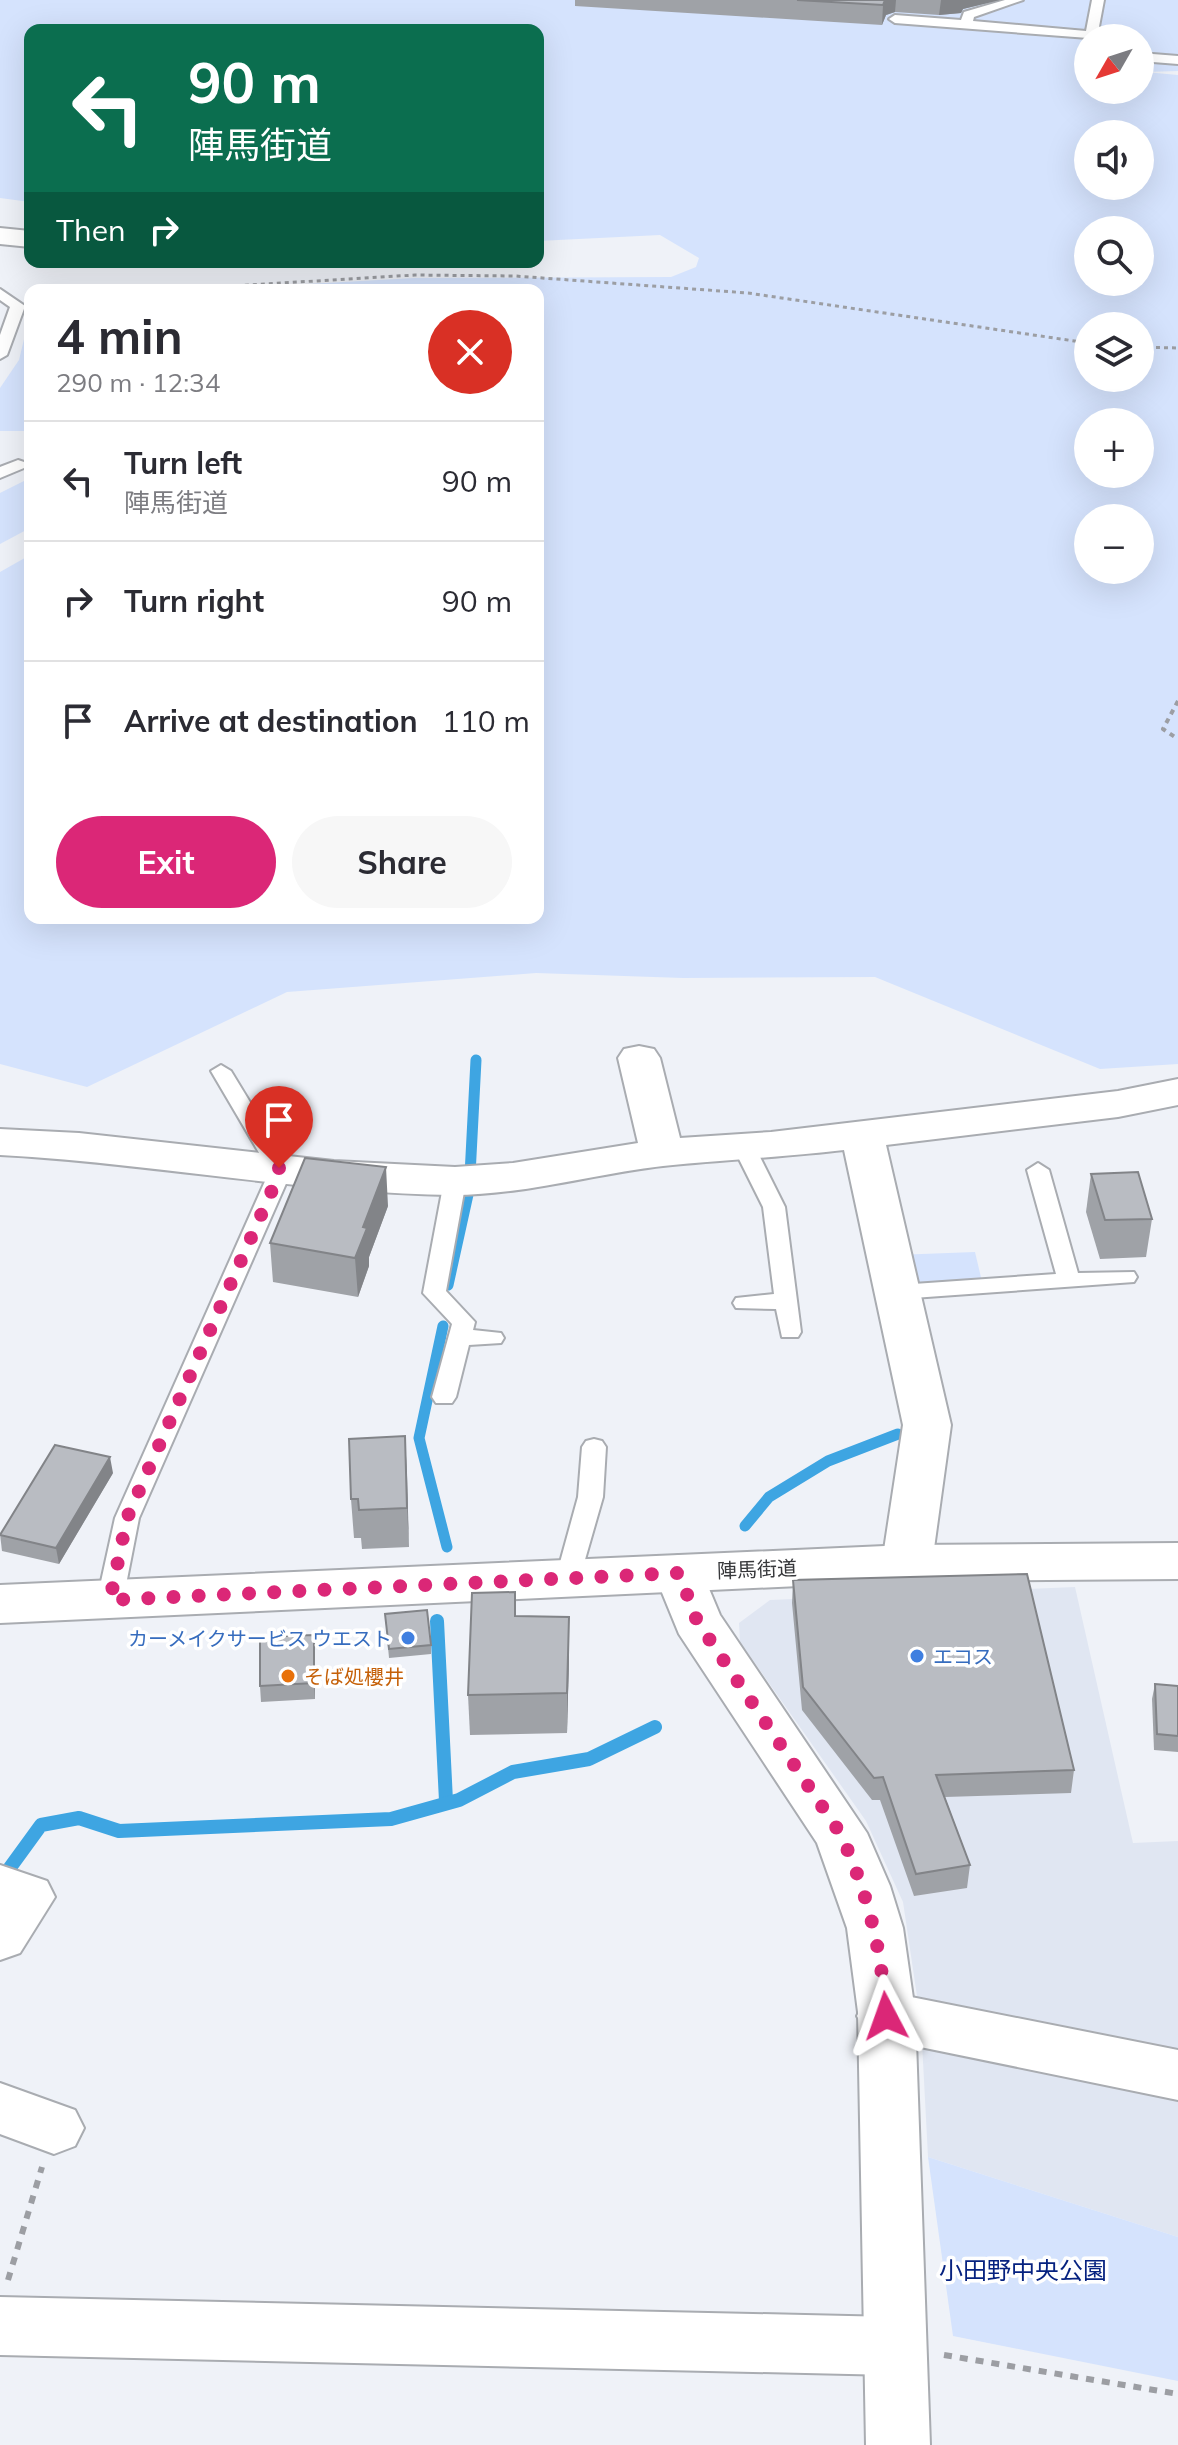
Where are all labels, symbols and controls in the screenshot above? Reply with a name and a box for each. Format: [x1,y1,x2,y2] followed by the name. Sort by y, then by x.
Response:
[1074,24,1154,104] north arrow
[1074,24,1154,584] map controls
[188,47,321,117] text: 90 m
[56,56,160,160] icon: left
[1074,120,1154,200] button: sound
[188,122,332,167] text: 陣馬街道
[142,208,186,252] icon: right
[56,211,126,249] text: Then
[1074,216,1154,296] button: search
[56,306,183,366] text: 4 min
[428,310,512,394] button: close
[1074,312,1154,392] button: layers
[56,366,220,399] text: 290 m · 12:34
[1074,408,1154,488] button: +
[124,444,242,482] text: Turn left
[56,459,100,503] icon: left
[442,462,512,500] text: 90 m
[124,486,228,519] text: 陣馬街道
[1074,504,1154,584] button: −
[56,579,100,623] icon: right
[124,582,264,620] text: Turn right
[442,582,512,620] text: 90 m
[56,699,100,743] icon: arrive
[124,702,418,740] text: Arrive at destination
[442,702,530,740] text: 110 m
[56,816,276,908] button: Exit
[292,816,512,908] button: Share
[245,1086,313,1168] pin
[257,1098,301,1142] icon: arrive
[717,1555,797,1583] street label: 陣馬街道
[128,1626,392,1651] place label: カーメイクサービス ウエスト
[399,1629,417,1647] marker: カーメイクサービス ウエスト
[933,1644,993,1669] place label: エコス
[908,1647,926,1665] marker: エコス
[304,1664,404,1689] place label: そば処櫻井
[279,1667,297,1685] marker: そば処櫻井
[844,1974,928,2058] position arrow
[939,2255,1107,2285] park label: 小田野中央公園

